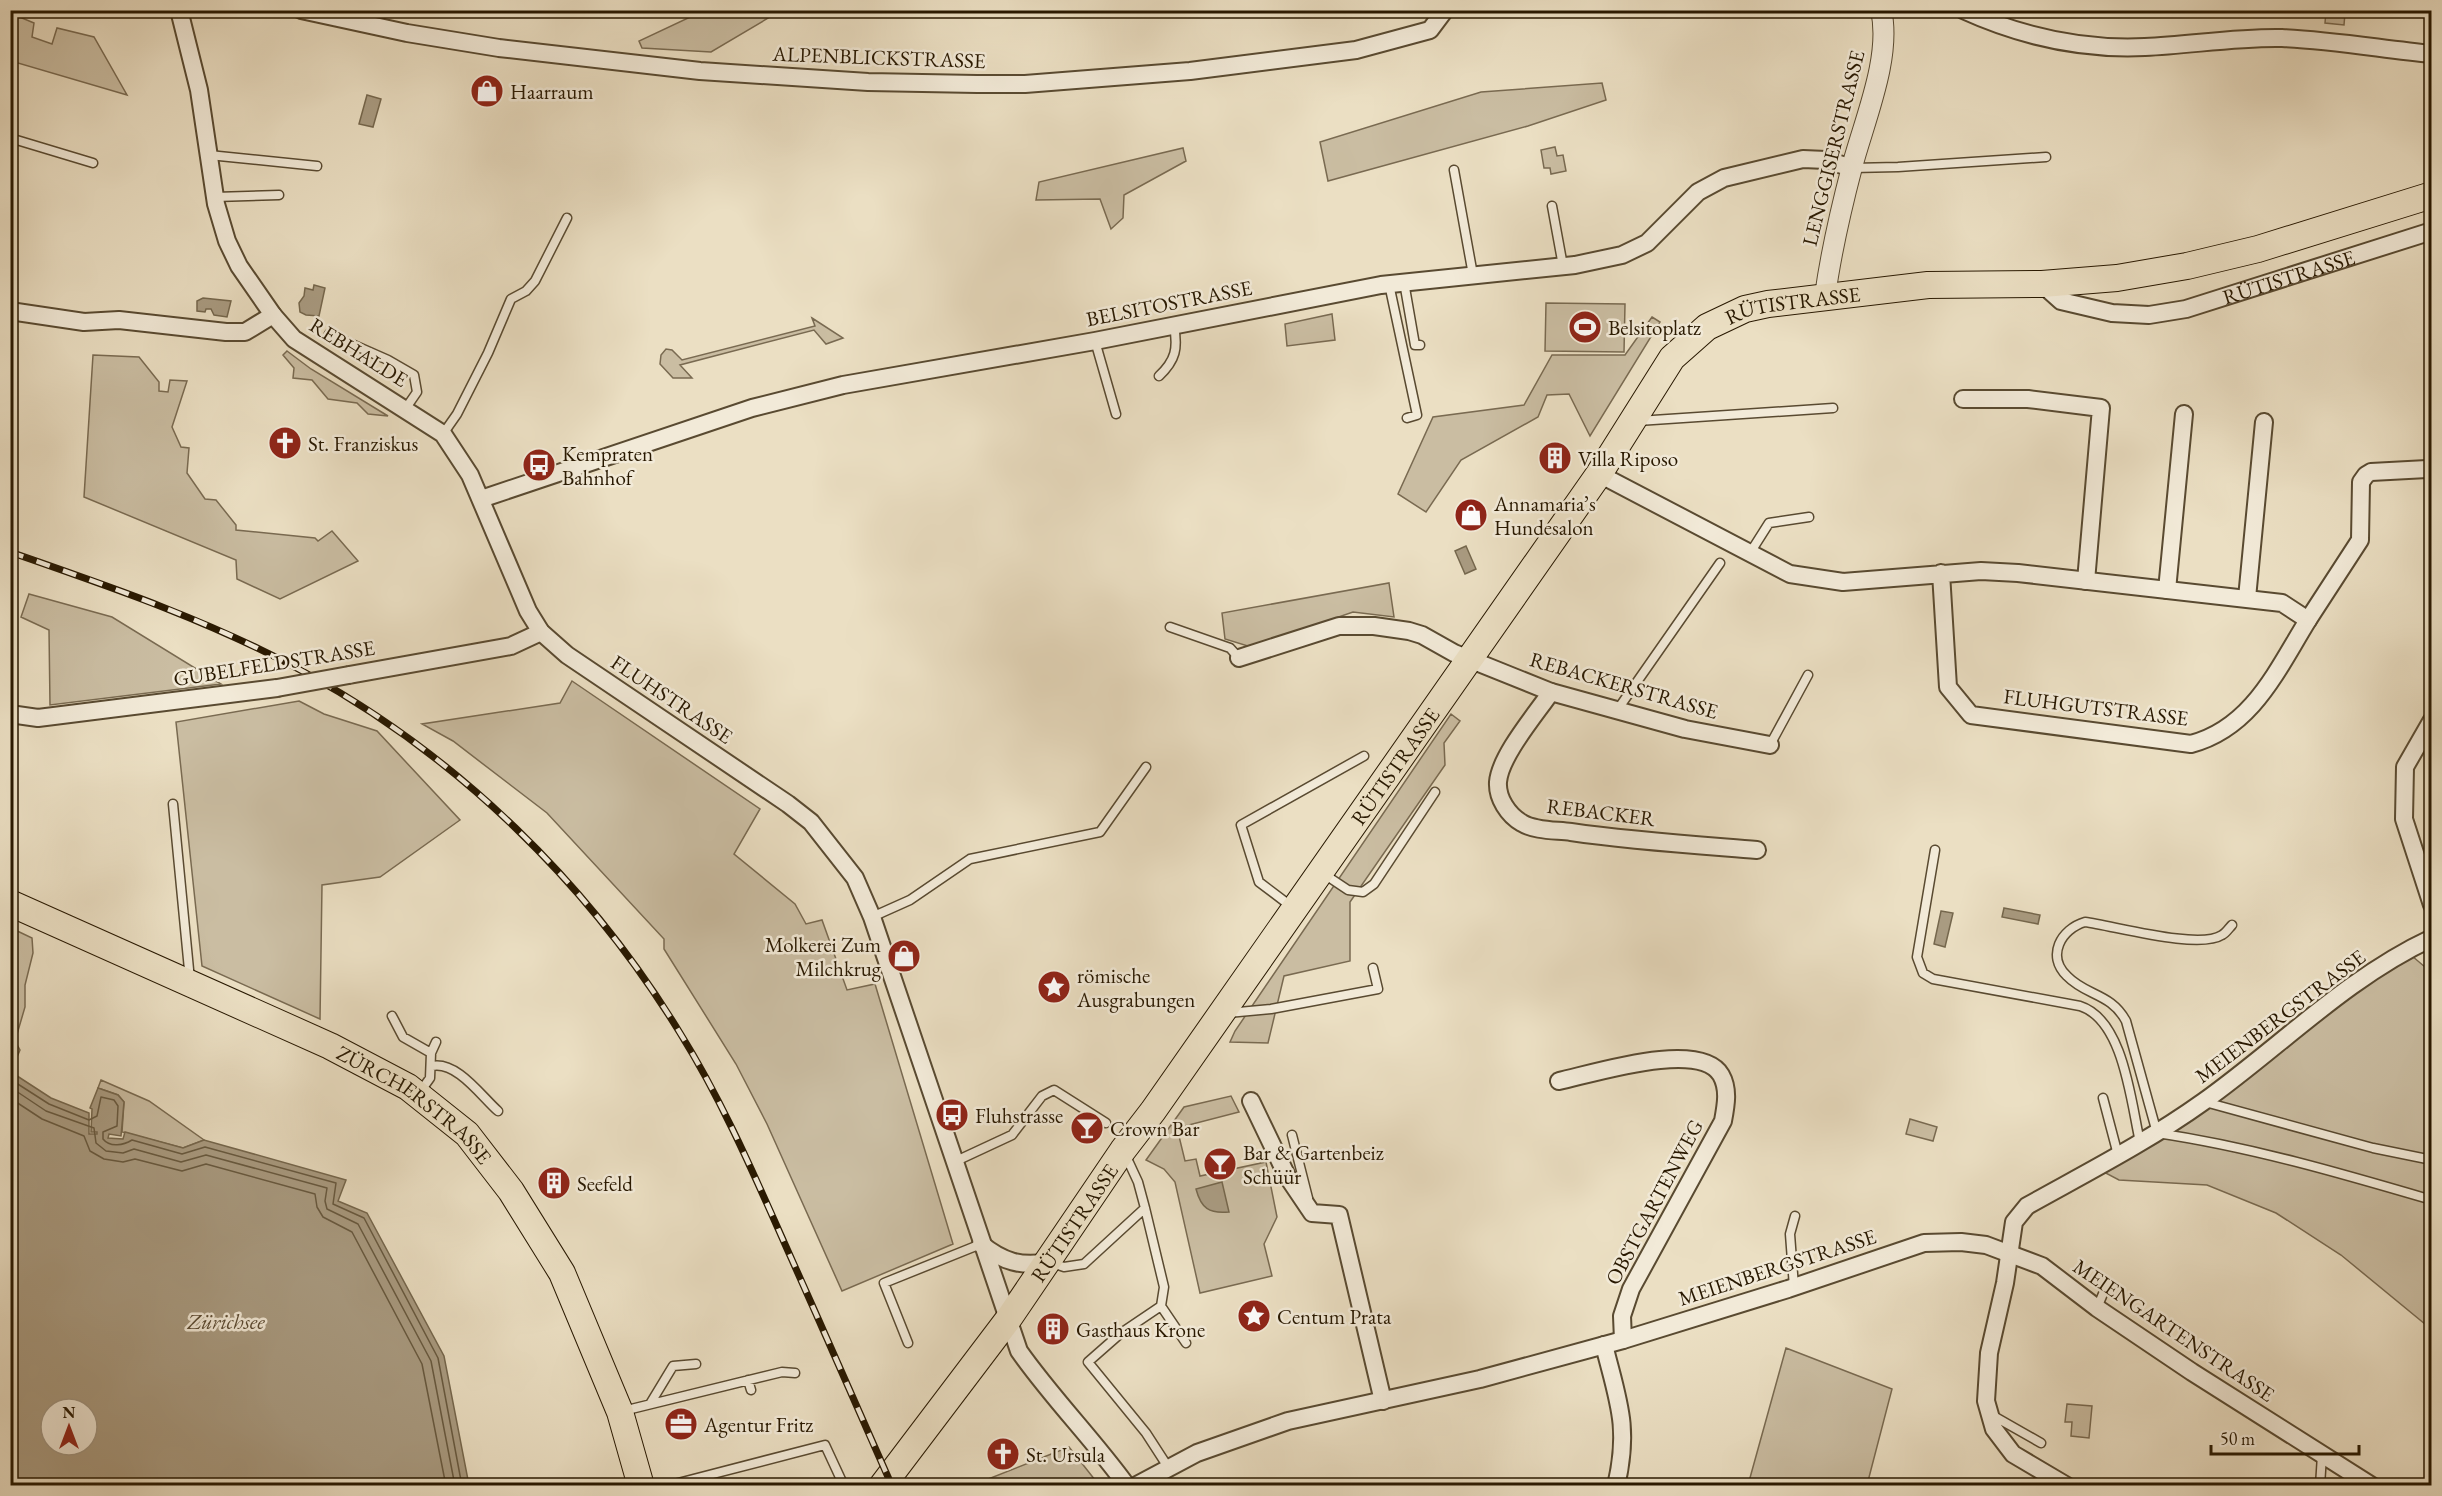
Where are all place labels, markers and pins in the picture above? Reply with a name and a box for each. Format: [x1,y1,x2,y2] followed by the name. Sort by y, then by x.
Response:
[469,73,505,109] shop icon: Haarraum
[510,78,594,105] place label: Haarraum
[1567,309,1603,345] sports icon: Belsitoplatz
[1608,314,1701,341] place label: Belsitoplatz
[267,425,303,461] church icon: St. Franziskus
[308,430,418,457] place label: St. Franziskus
[562,440,653,491] place label: Kempraten Bahnhof
[1537,440,1573,476] building icon: Villa Riposo
[1578,445,1678,472] place label: Villa Riposo
[521,447,557,483] bus stop icon: Kempraten Bahnhof
[1493,490,1596,541] place label: Annamaria’s Hundesalon
[1453,497,1489,533] shop icon: Annamaria’s Hundesalon
[765,931,882,982] place label: Molkerei Zum Milchkrug
[886,938,922,974] shop icon: Molkerei Zum Milchkrug
[1076,962,1195,1013] place label: römische Ausgrabungen
[1036,969,1072,1005] place icon: römische Ausgrabungen
[934,1097,970,1133] bus stop icon: Fluhstrasse
[975,1102,1063,1129] place label: Fluhstrasse
[1069,1110,1105,1146] bar icon: Crown Bar
[1110,1115,1199,1142] place label: Crown Bar
[1243,1139,1384,1190] place label: Bar & Gartenbeiz Schüür
[1202,1146,1238,1182] bar icon: Bar & Gartenbeiz Schüür
[536,1165,572,1201] building icon: Seefeld
[577,1170,633,1197] place label: Seefeld
[1236,1298,1272,1334] place icon: Centum Prata
[1277,1303,1392,1330] place label: Centum Prata
[1035,1311,1071,1347] building icon: Gasthaus Krone
[1076,1316,1205,1343] place label: Gasthaus Krone
[663,1406,699,1442] office icon: Agentur Fritz
[703,1411,813,1438] place label: Agentur Fritz
[985,1436,1021,1472] church icon: St. Ursula
[1026,1441,1106,1468] place label: St. Ursula

